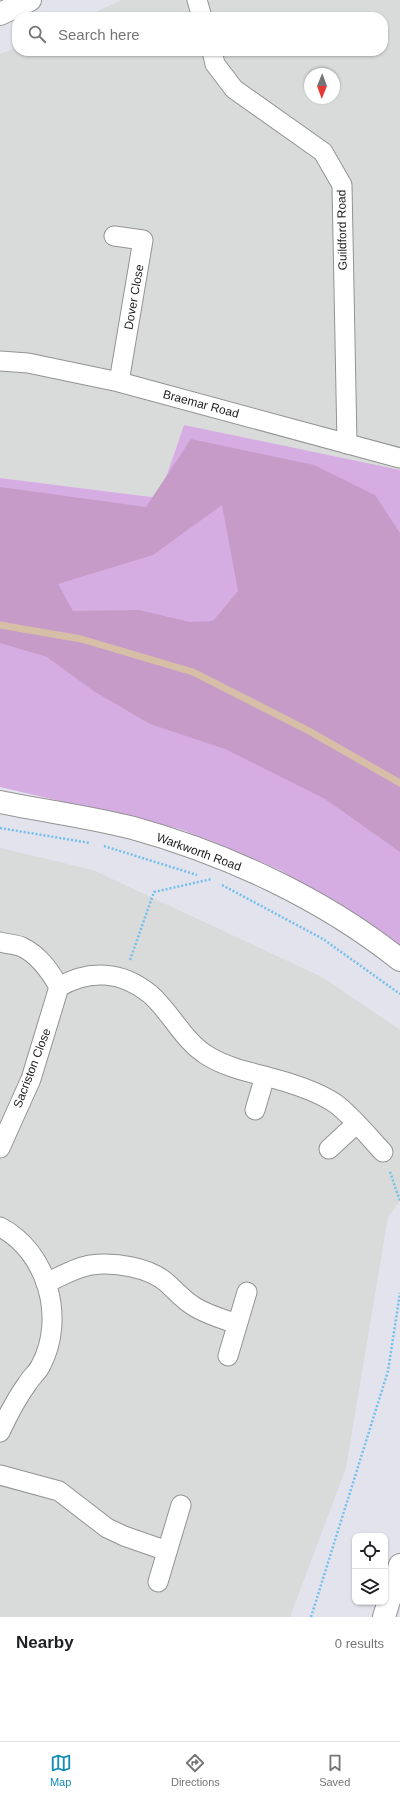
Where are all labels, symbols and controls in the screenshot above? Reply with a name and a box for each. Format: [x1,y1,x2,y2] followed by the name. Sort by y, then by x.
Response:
[12,12,388,56] search box
[26,23,48,45] icon: search
[58,26,140,43] text: Search here
[304,68,340,104] north arrow
[334,190,350,270] street label: Guildford Road
[121,263,147,331] street label: Dover Close
[161,387,241,421] street label: Braemar Road
[155,830,243,874] street label: Warkworth Road
[10,1026,54,1110] street label: Sacriston Close
[352,1533,388,1605] map controls
[352,1533,388,1569] button: locate
[352,1569,388,1605] button: layers
[16,1633,74,1652] text: Nearby
[335,1636,384,1651] text: 0 results
[50,1752,72,1788] tab: Map
[171,1752,220,1788] tab: Directions
[319,1752,350,1788] tab: Saved

